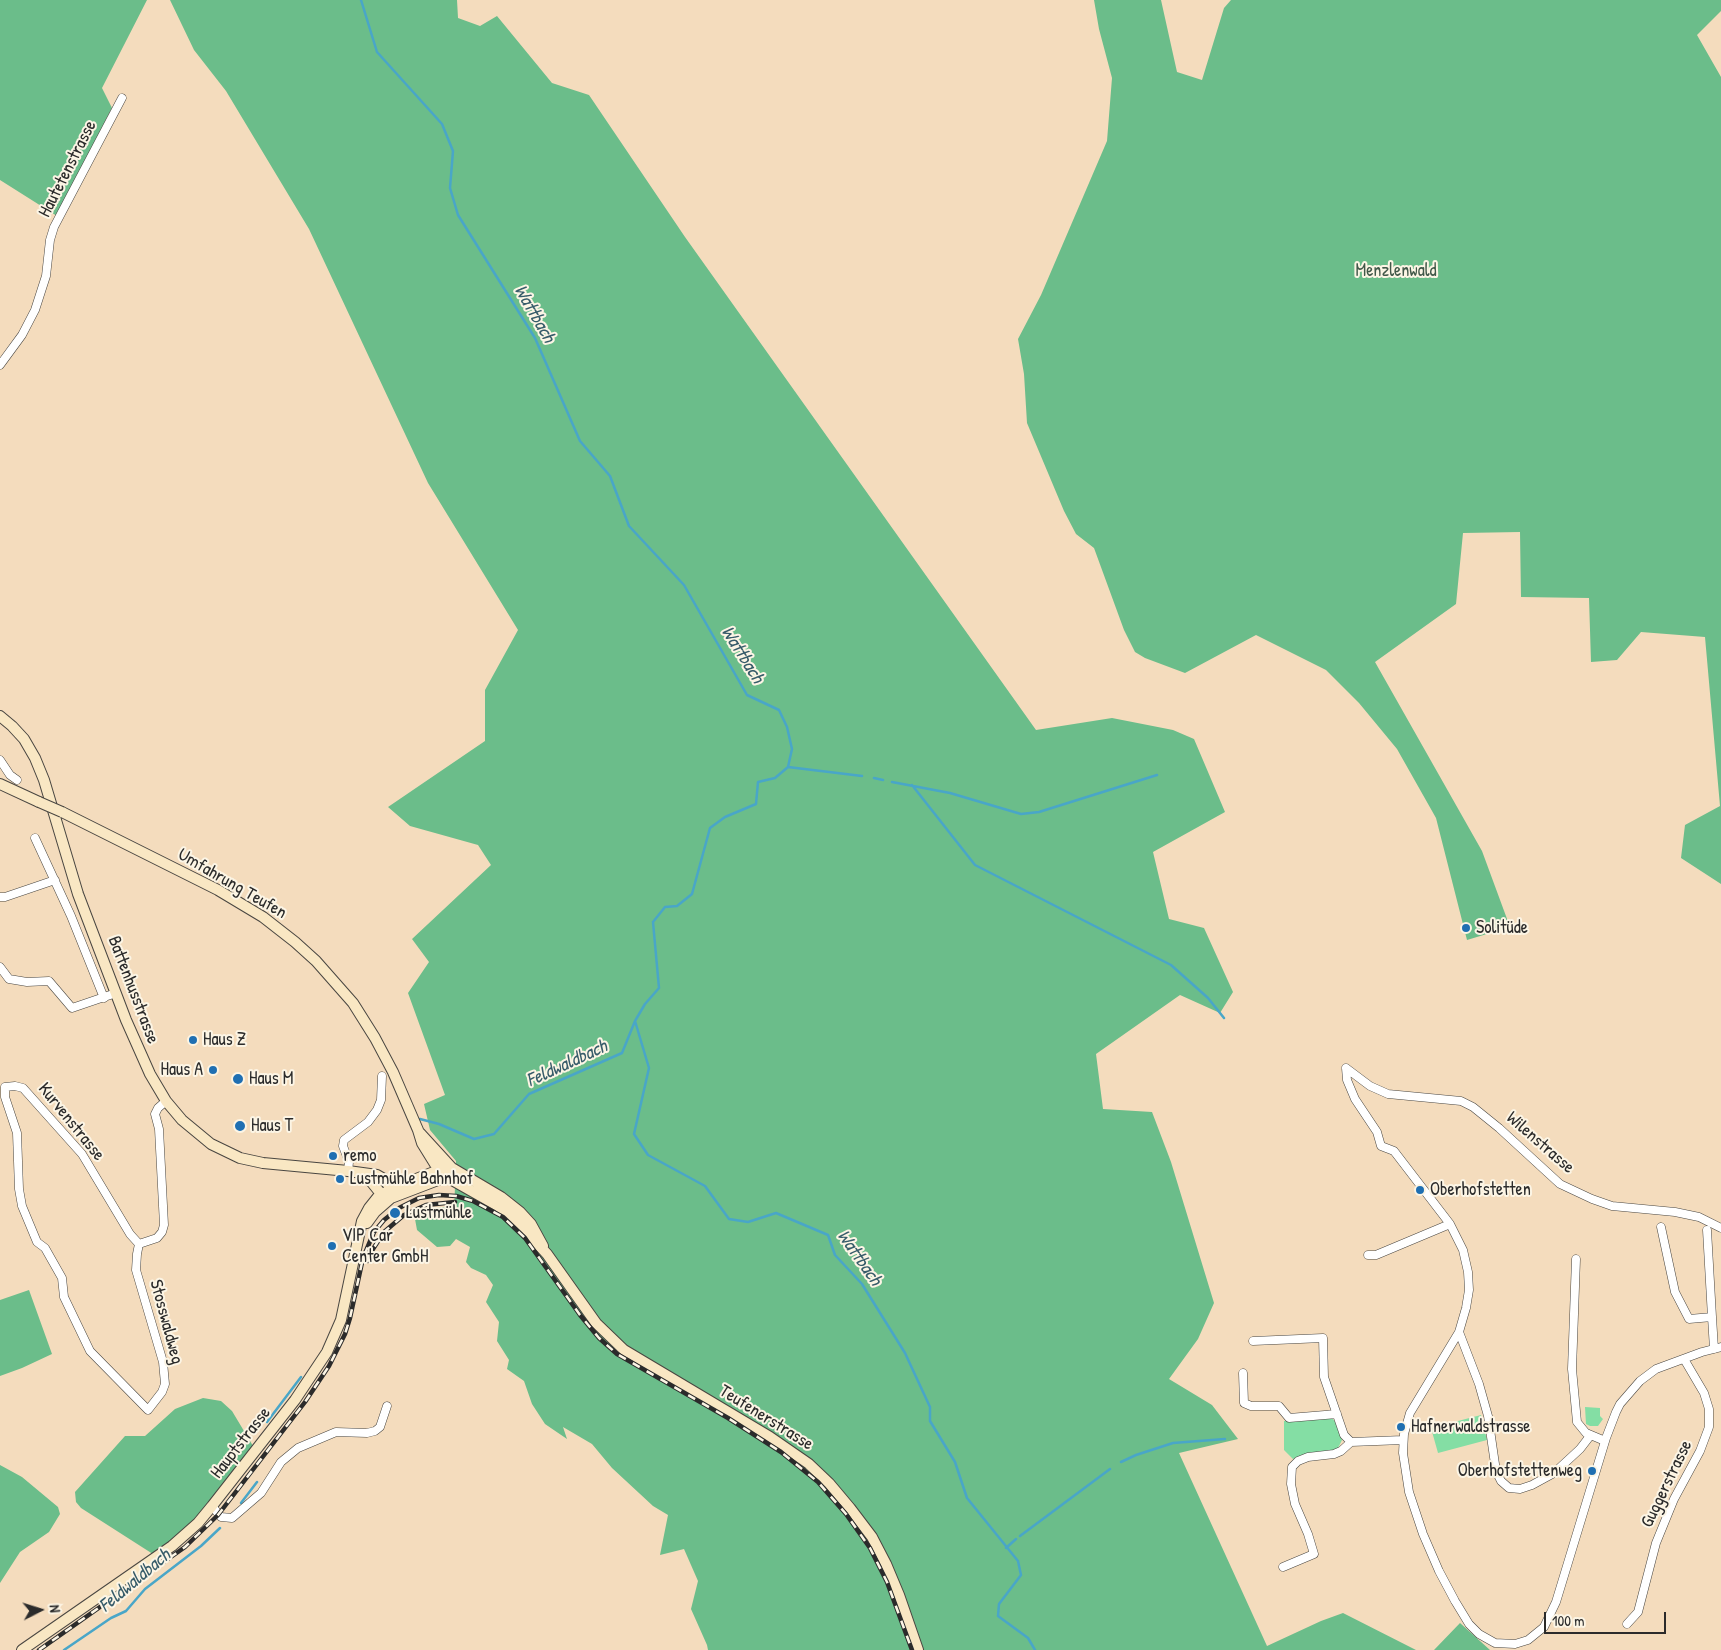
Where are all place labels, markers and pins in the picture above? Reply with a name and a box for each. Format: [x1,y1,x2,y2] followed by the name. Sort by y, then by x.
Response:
[1476,917,1528,939] place label: Solitüde
[1460,922,1472,934] marker: Solitüde
[203,1029,246,1051] place label: Haus Z
[187,1034,199,1046] marker: Haus Z
[160,1059,203,1081] place label: Haus A
[207,1064,219,1076] marker: Haus A
[249,1068,293,1090] place label: Haus M
[231,1072,245,1086] marker: Haus M
[251,1115,293,1137] place label: Haus T
[233,1119,247,1133] marker: Haus T
[343,1145,377,1167] place label: remo
[327,1150,339,1162] marker: remo
[350,1168,473,1190] place label: Lustmühle Bahnhof
[334,1173,346,1185] marker: Lustmühle Bahnhof
[1430,1179,1531,1201] place label: Oberhofstetten
[1414,1184,1426,1196] marker: Oberhofstetten
[406,1202,472,1224] place label: Lustmühle
[388,1206,402,1220] marker: Lustmühle
[342,1225,428,1268] place label: VIP Car Center GmbH
[326,1240,338,1252] marker: VIP Car Center GmbH
[1411,1416,1531,1438] place label: Hafnerwaldstrasse
[1395,1421,1407,1433] marker: Hafnerwaldstrasse
[1458,1460,1582,1482] place label: Oberhofstettenweg
[1586,1465,1598,1477] marker: Oberhofstettenweg

